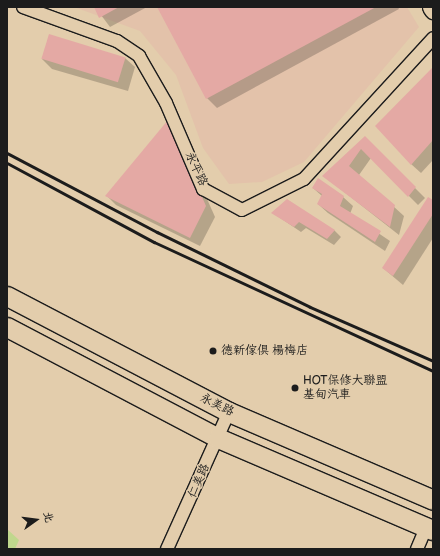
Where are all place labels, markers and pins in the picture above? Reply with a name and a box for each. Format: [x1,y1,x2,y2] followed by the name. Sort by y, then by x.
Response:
[221,344,308,358] place label: 德新傢俱 楊梅店
[208,346,218,356] marker: 德新傢俱 楊梅店
[303,374,388,402] place label: HOT保修大聯盟 基甸汽車
[290,383,300,393] marker: HOT保修大聯盟 基甸汽車

